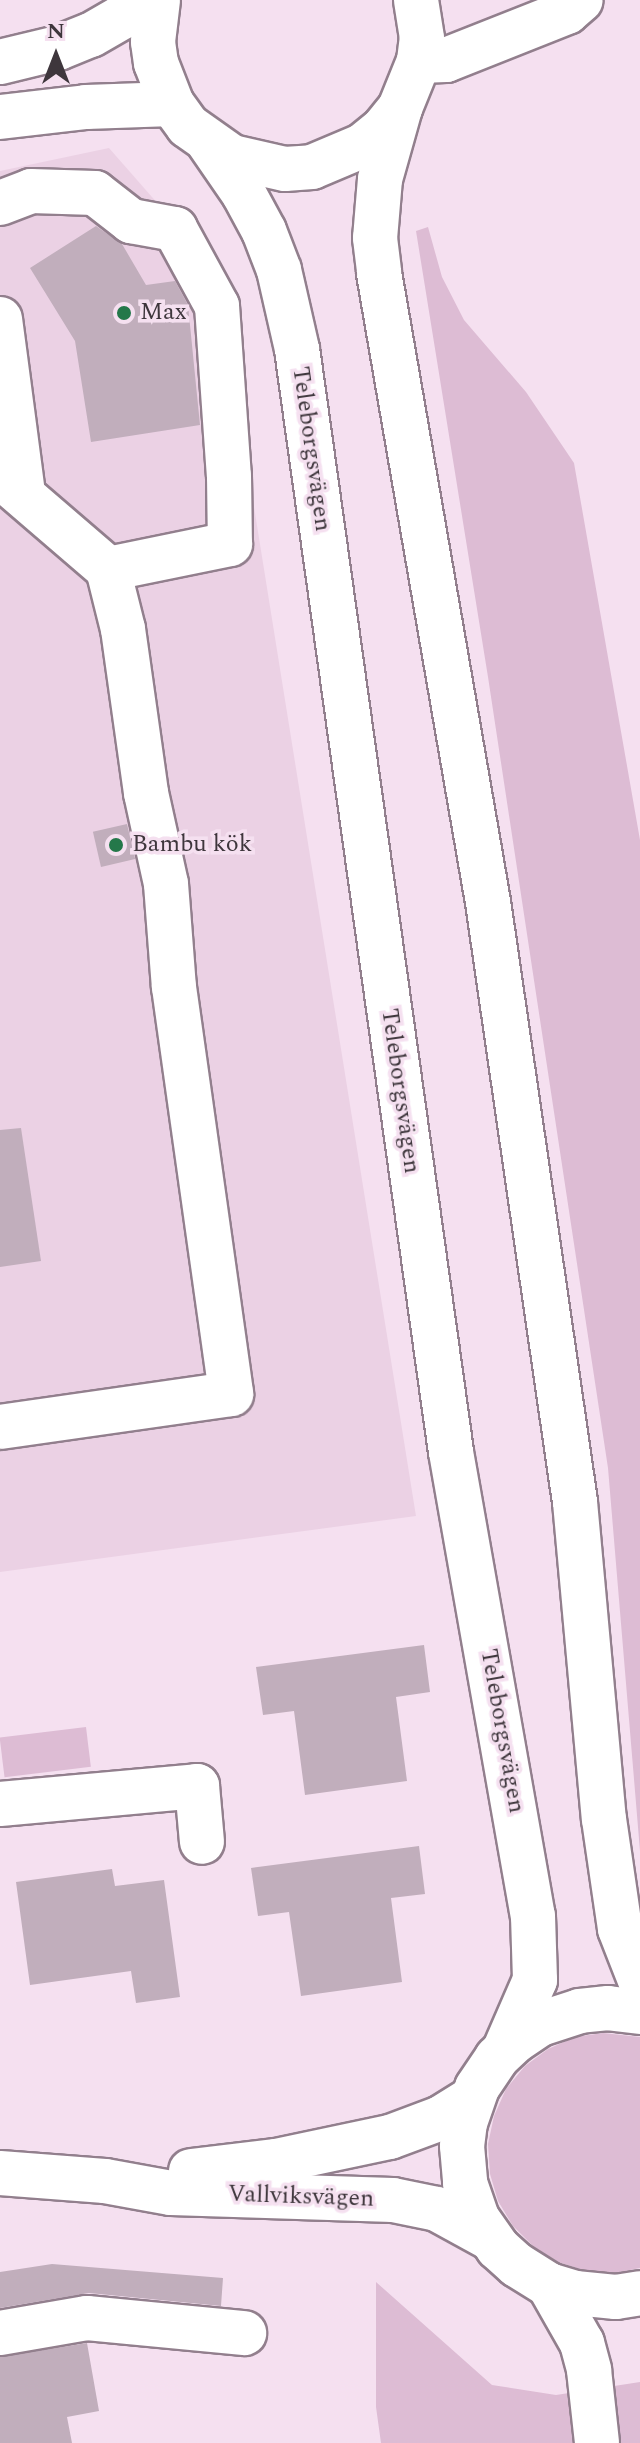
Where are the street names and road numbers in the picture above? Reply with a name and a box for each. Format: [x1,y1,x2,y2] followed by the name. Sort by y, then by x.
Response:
[285,365,337,533] street label: Teleborgsvägen
[374,1007,426,1175] street label: Teleborgsvägen
[473,1647,531,1815] street label: Teleborgsvägen
[227,2180,375,2214] street label: Vallviksvägen

